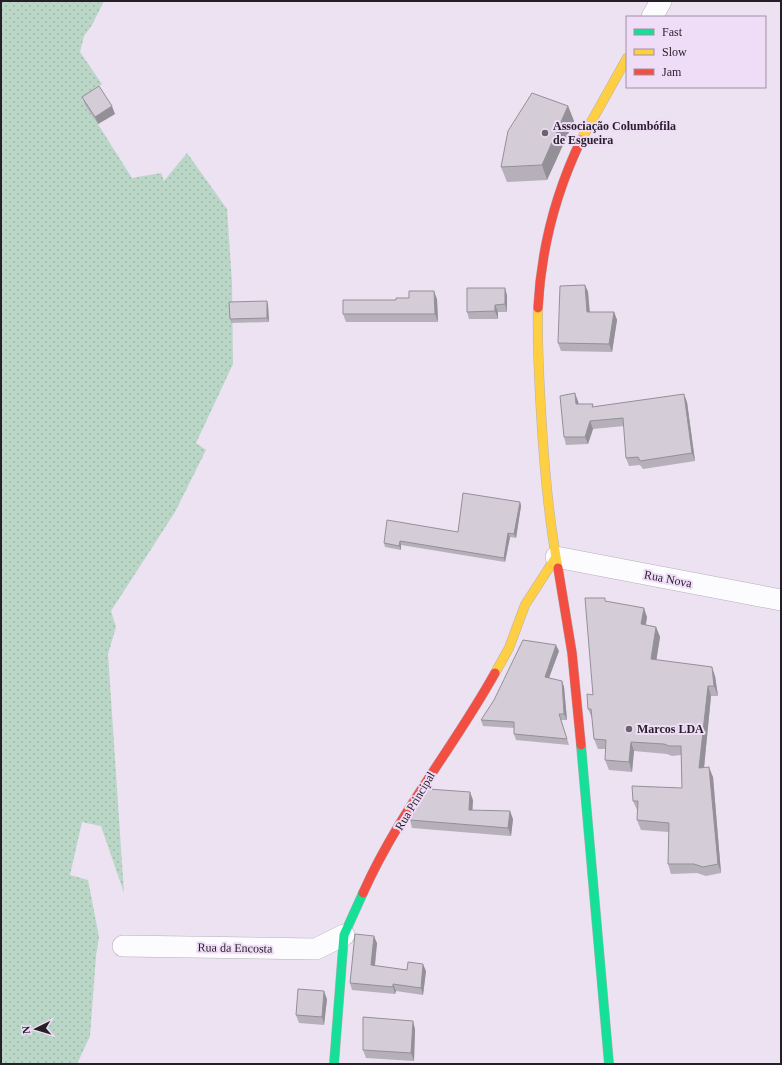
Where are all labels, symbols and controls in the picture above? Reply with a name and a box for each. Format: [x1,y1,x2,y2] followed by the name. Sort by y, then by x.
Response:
[626,16,766,88] legend
[662,25,683,39] text: Fast
[662,45,687,59] text: Slow
[662,65,682,79] text: Jam
[553,119,676,147] place label: Associação Columbófila de Esgueira
[540,128,550,138] marker: Associação Columbófila de Esgueira
[643,568,694,591] street label: Rua Nova
[637,722,704,736] place label: Marcos LDA
[624,724,634,734] marker: Marcos LDA
[392,769,438,833] street label: Rua Principal
[198,940,273,956] street label: Rua da Encosta
[16,1009,56,1049] north arrow
[20,1025,32,1034] text: N

